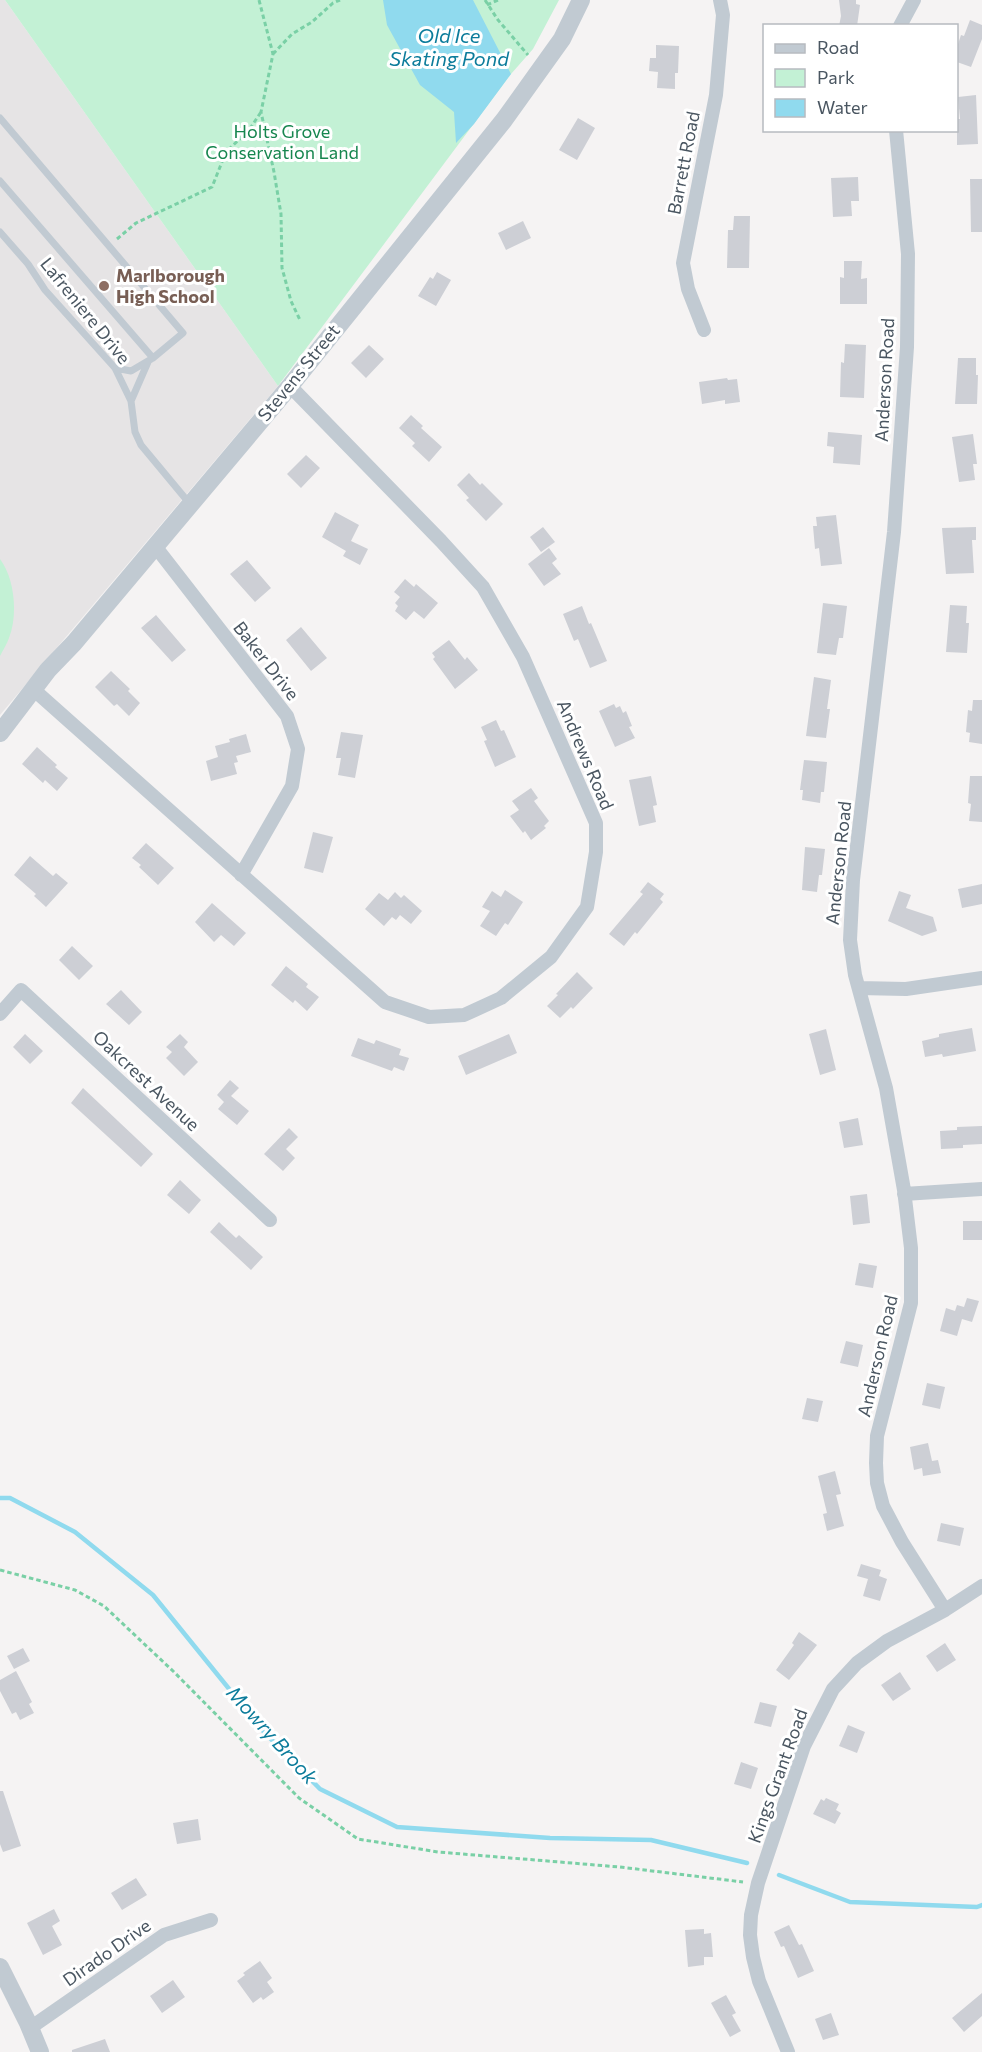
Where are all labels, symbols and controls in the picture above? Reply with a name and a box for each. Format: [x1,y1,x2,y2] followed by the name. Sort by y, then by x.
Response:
[389,23,510,70] water label: Old Ice Skating Pond
[763,24,958,132] legend
[817,36,859,58] text: Road
[817,66,855,88] text: Park
[817,96,868,118] text: Water
[662,109,704,216] street label: Barrett Road
[205,120,359,163] park label: Holts Grove Conservation Land
[36,253,136,368] street label: Lafreniere Drive
[116,264,225,307] place label: Marlborough High School
[97,279,111,293] marker: Marlborough High School
[870,317,898,443] street label: Anderson Road
[253,320,344,425] street label: Stevens Street
[229,617,304,704] street label: Baker Drive
[553,696,619,813] street label: Andrews Road
[821,800,855,926] street label: Anderson Road
[89,1025,205,1135] street label: Oakcrest Avenue
[852,1293,902,1419] street label: Anderson Road
[222,1680,324,1789] water label: Mowry Brook
[743,1706,812,1846] street label: Kings Grant Road
[58,1914,155,1991] street label: Dirado Drive

